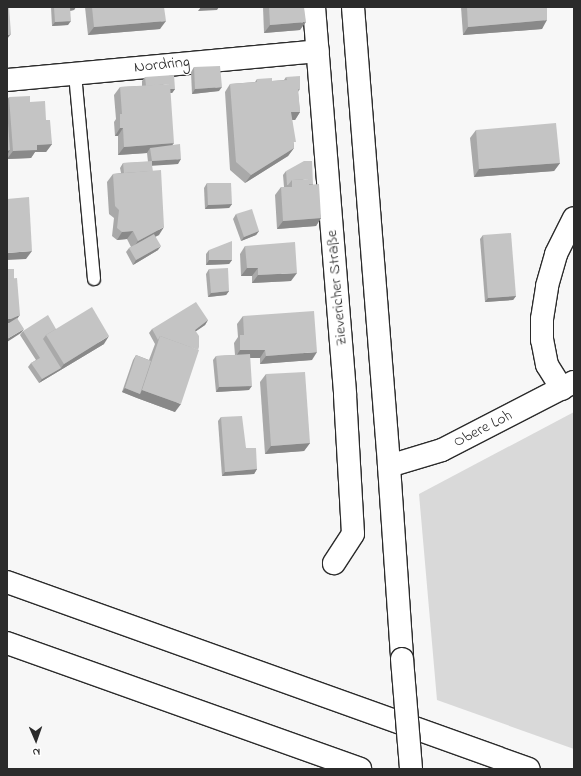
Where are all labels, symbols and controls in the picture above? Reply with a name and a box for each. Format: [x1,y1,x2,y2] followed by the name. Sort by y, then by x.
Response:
[133,53,191,77] street label: Nordring
[322,229,352,347] street label: Zievericher Straße
[450,406,516,452] street label: Obere Loh
[16,720,56,760] north arrow
[32,744,40,760] text: N

